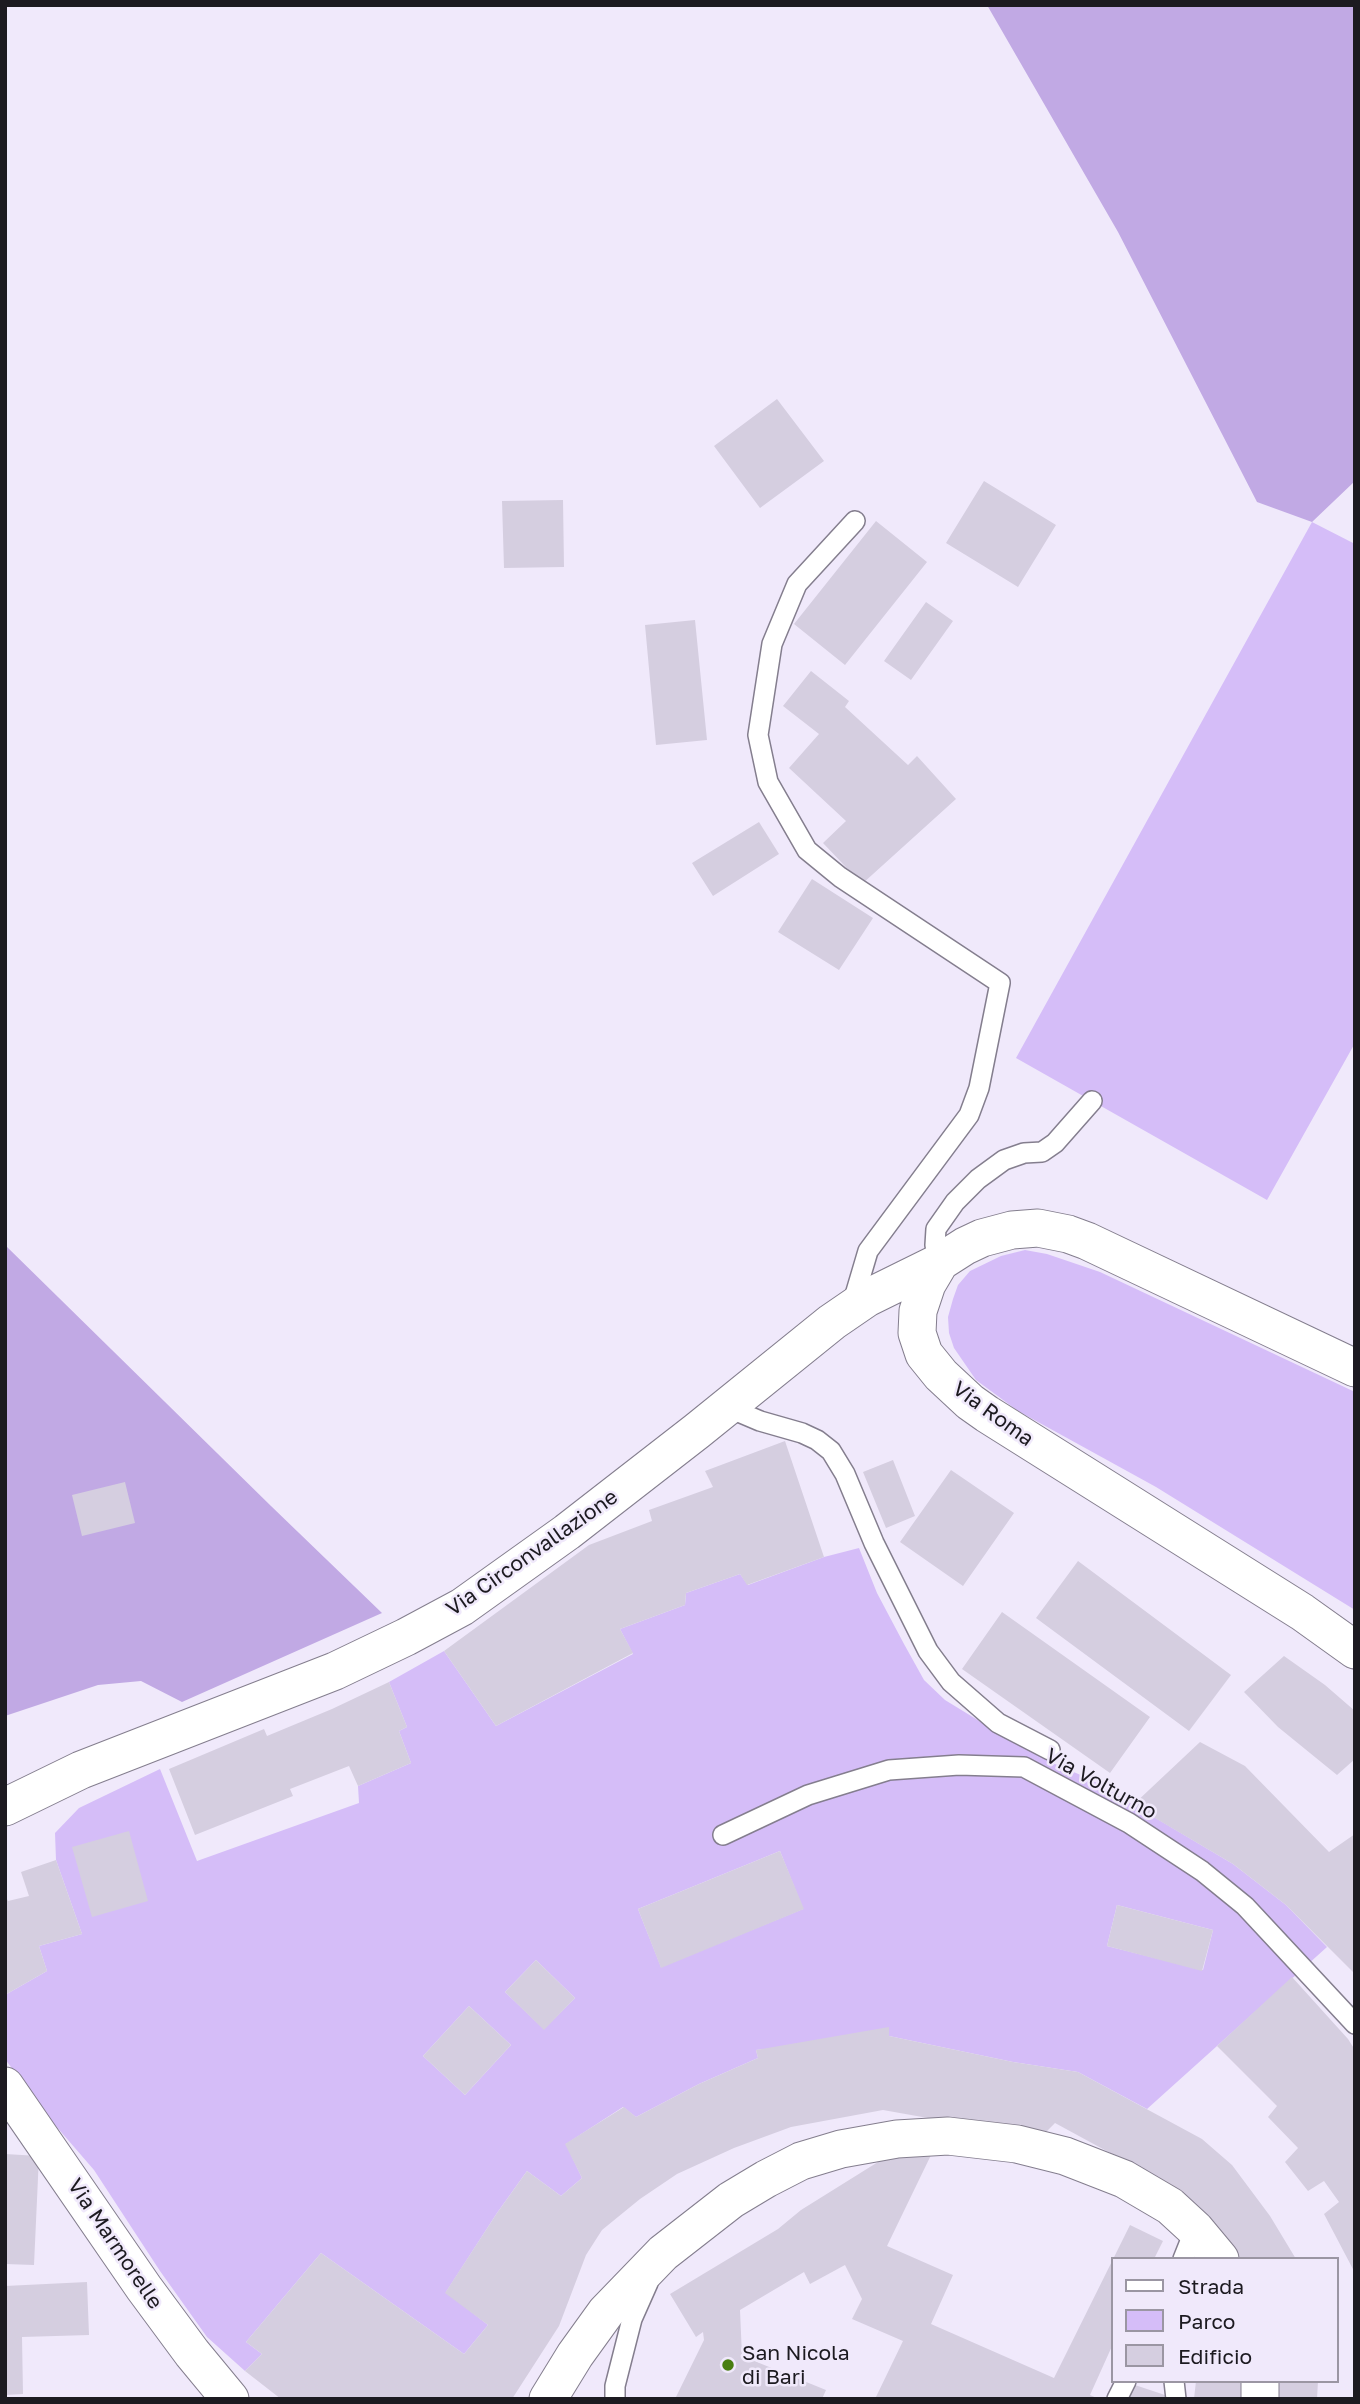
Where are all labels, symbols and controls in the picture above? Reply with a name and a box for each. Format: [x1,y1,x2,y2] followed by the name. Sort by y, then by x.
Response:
[948,1376,1038,1452] street label: Via Roma
[441,1484,623,1622] street label: Via Circonvallazione
[1041,1743,1161,1825] street label: Via Volturno
[62,2174,168,2314] street label: Via Marmorelle
[1112,2257,1339,2383] legend
[1178,2273,1244,2299] text: Strada
[1178,2308,1235,2334] text: Parco
[742,2340,850,2390] place label: San Nicola di Bari
[1178,2343,1252,2369] text: Edificio
[720,2357,736,2373] marker: San Nicola di Bari

